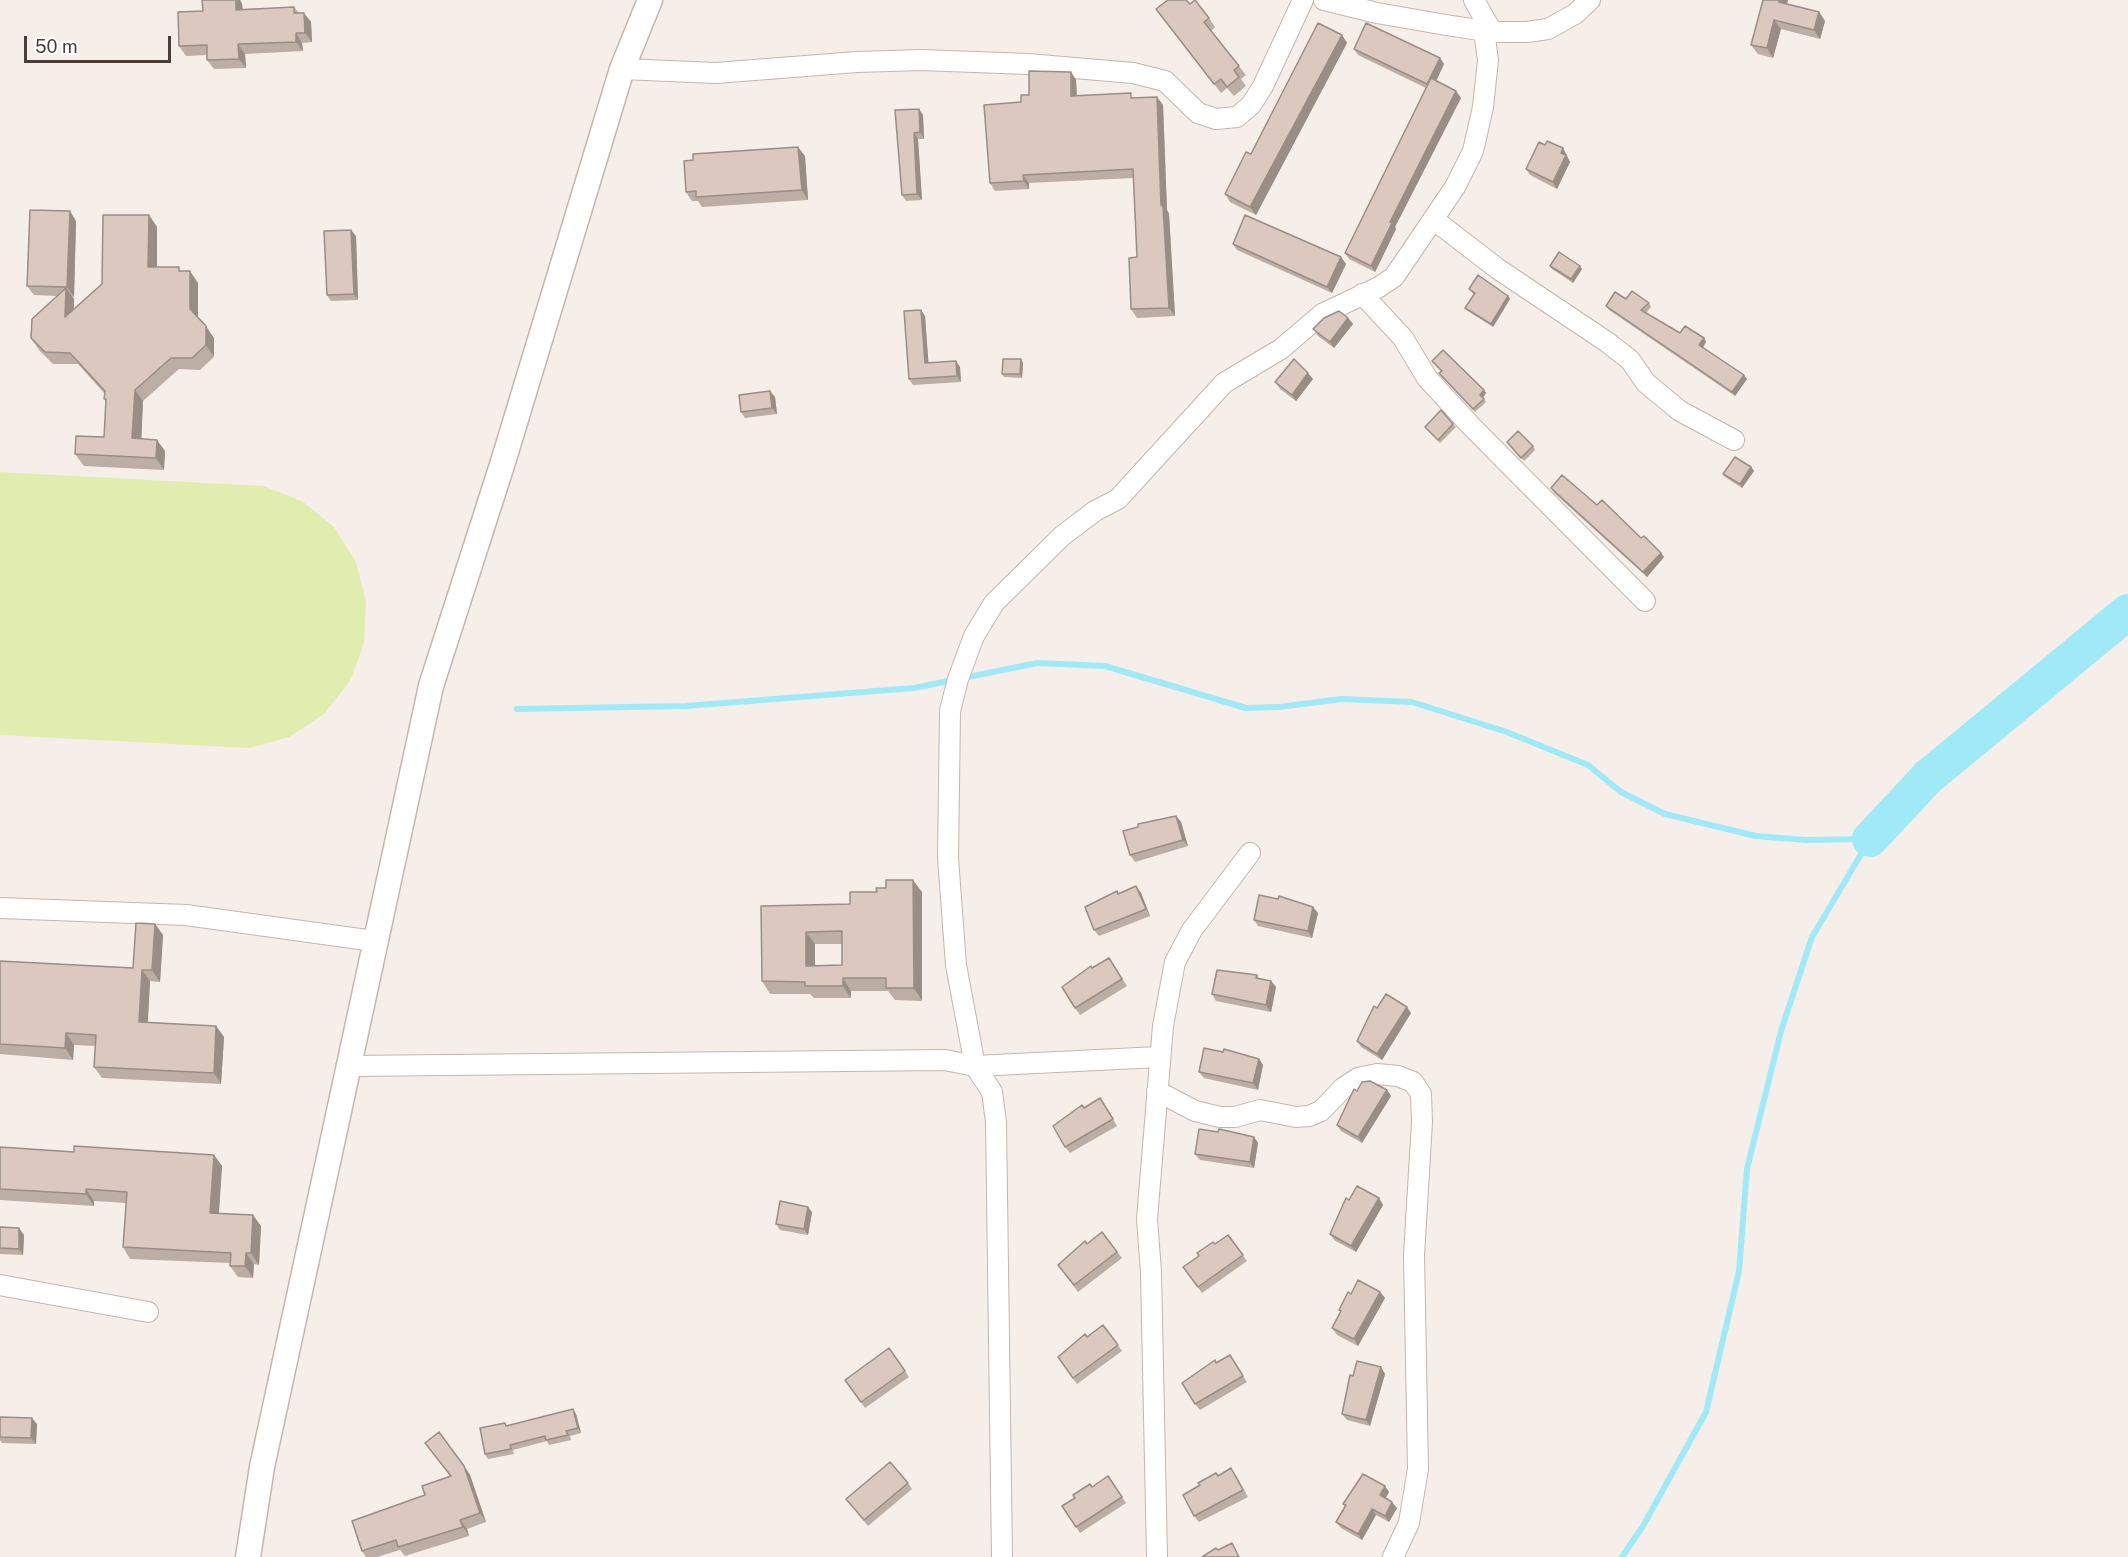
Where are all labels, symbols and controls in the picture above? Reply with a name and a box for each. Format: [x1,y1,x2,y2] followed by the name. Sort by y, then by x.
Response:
[27,24,174,62] scale bar
[35,36,78,57] text: 50 m

